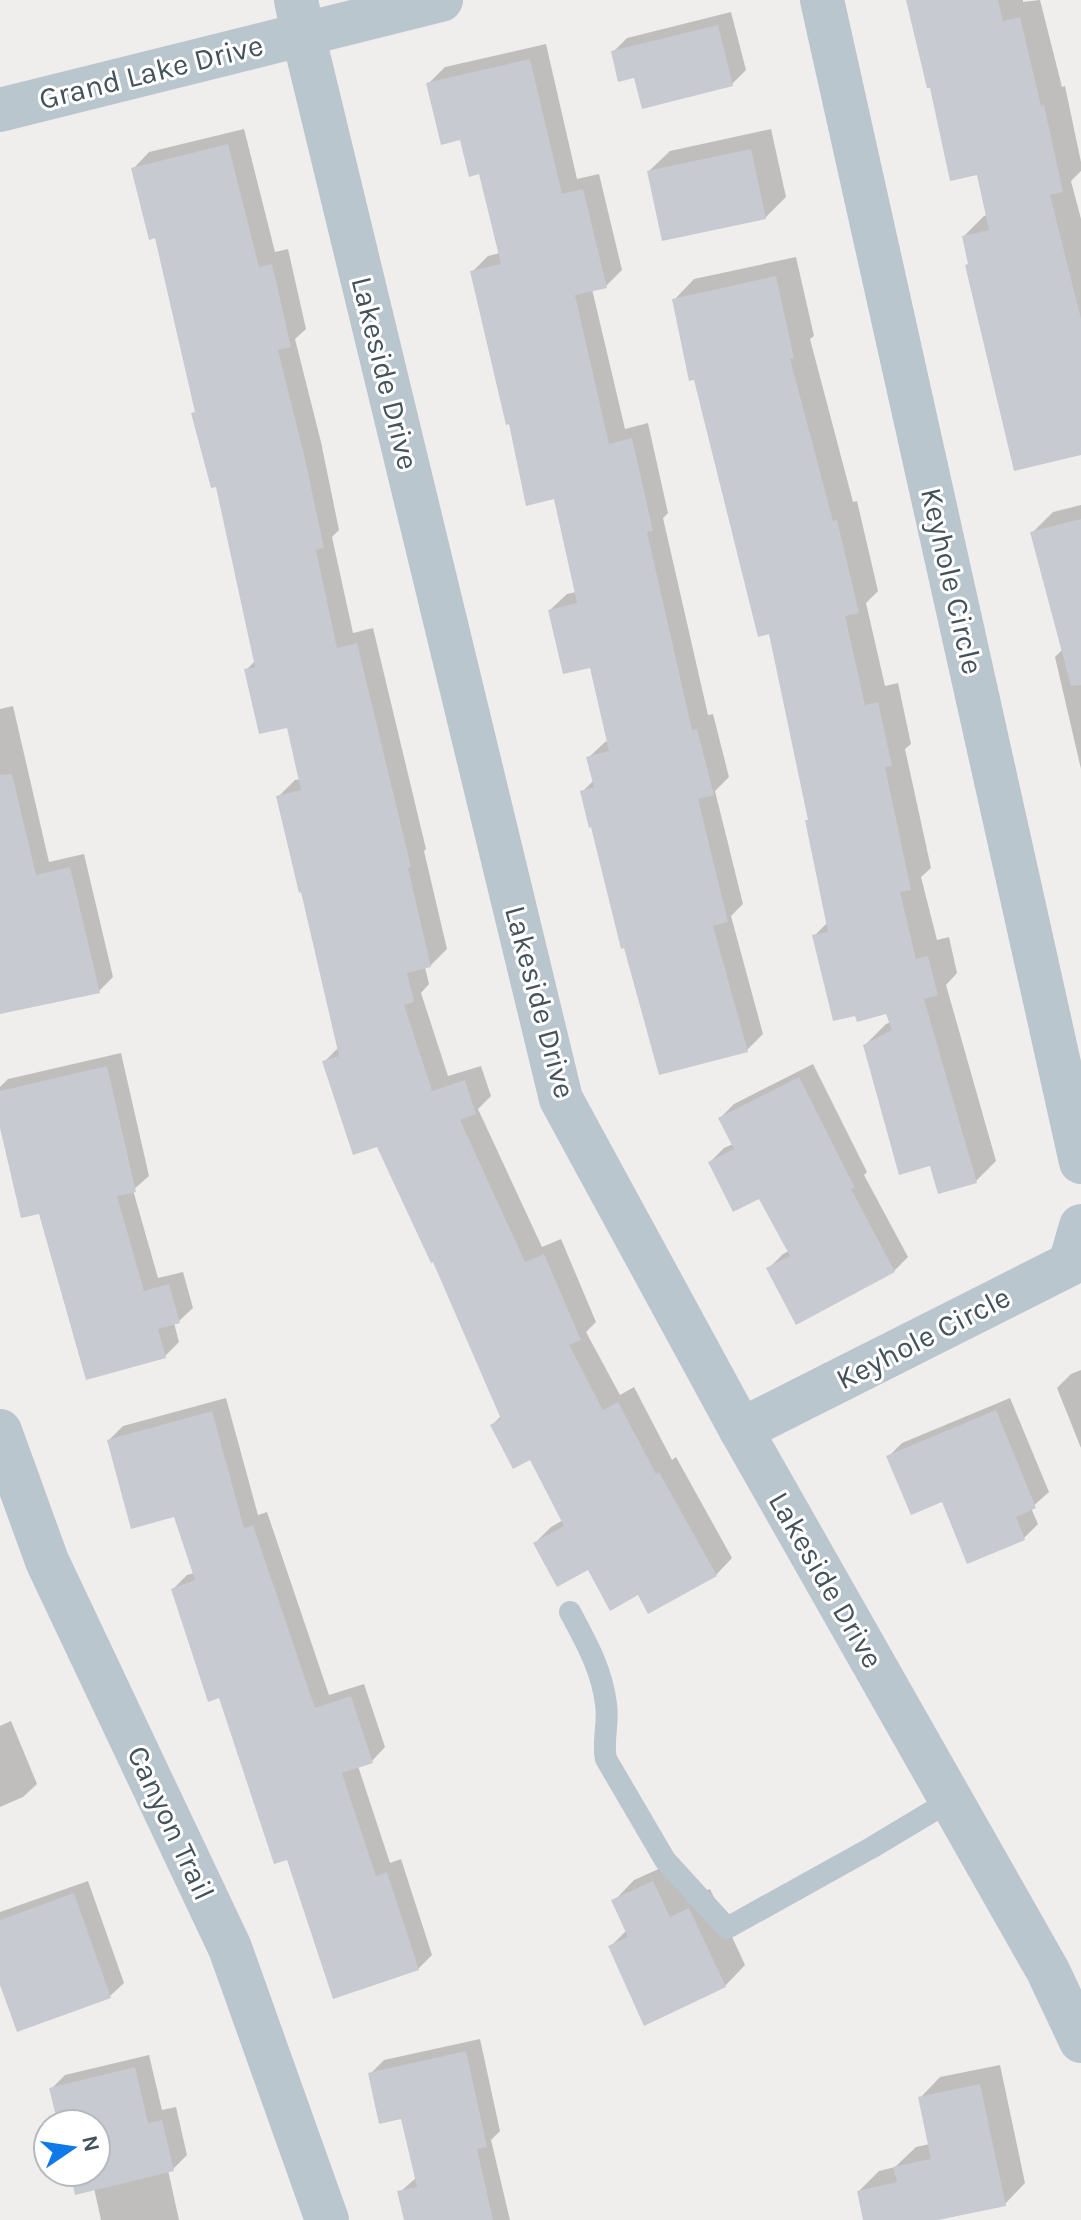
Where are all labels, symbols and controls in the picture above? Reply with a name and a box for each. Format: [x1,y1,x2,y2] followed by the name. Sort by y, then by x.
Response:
[35,27,267,117] street label: Grand Lake Drive
[344,273,426,473] street label: Lakeside Drive
[913,484,991,678] street label: Keyhole Circle
[497,902,583,1102] street label: Lakeside Drive
[830,1279,1016,1397] street label: Keyhole Circle
[761,1485,891,1675] street label: Lakeside Drive
[120,1740,222,1906] street label: Canyon Trail
[32,2108,112,2188] north arrow
[76,2133,105,2154] text: N

